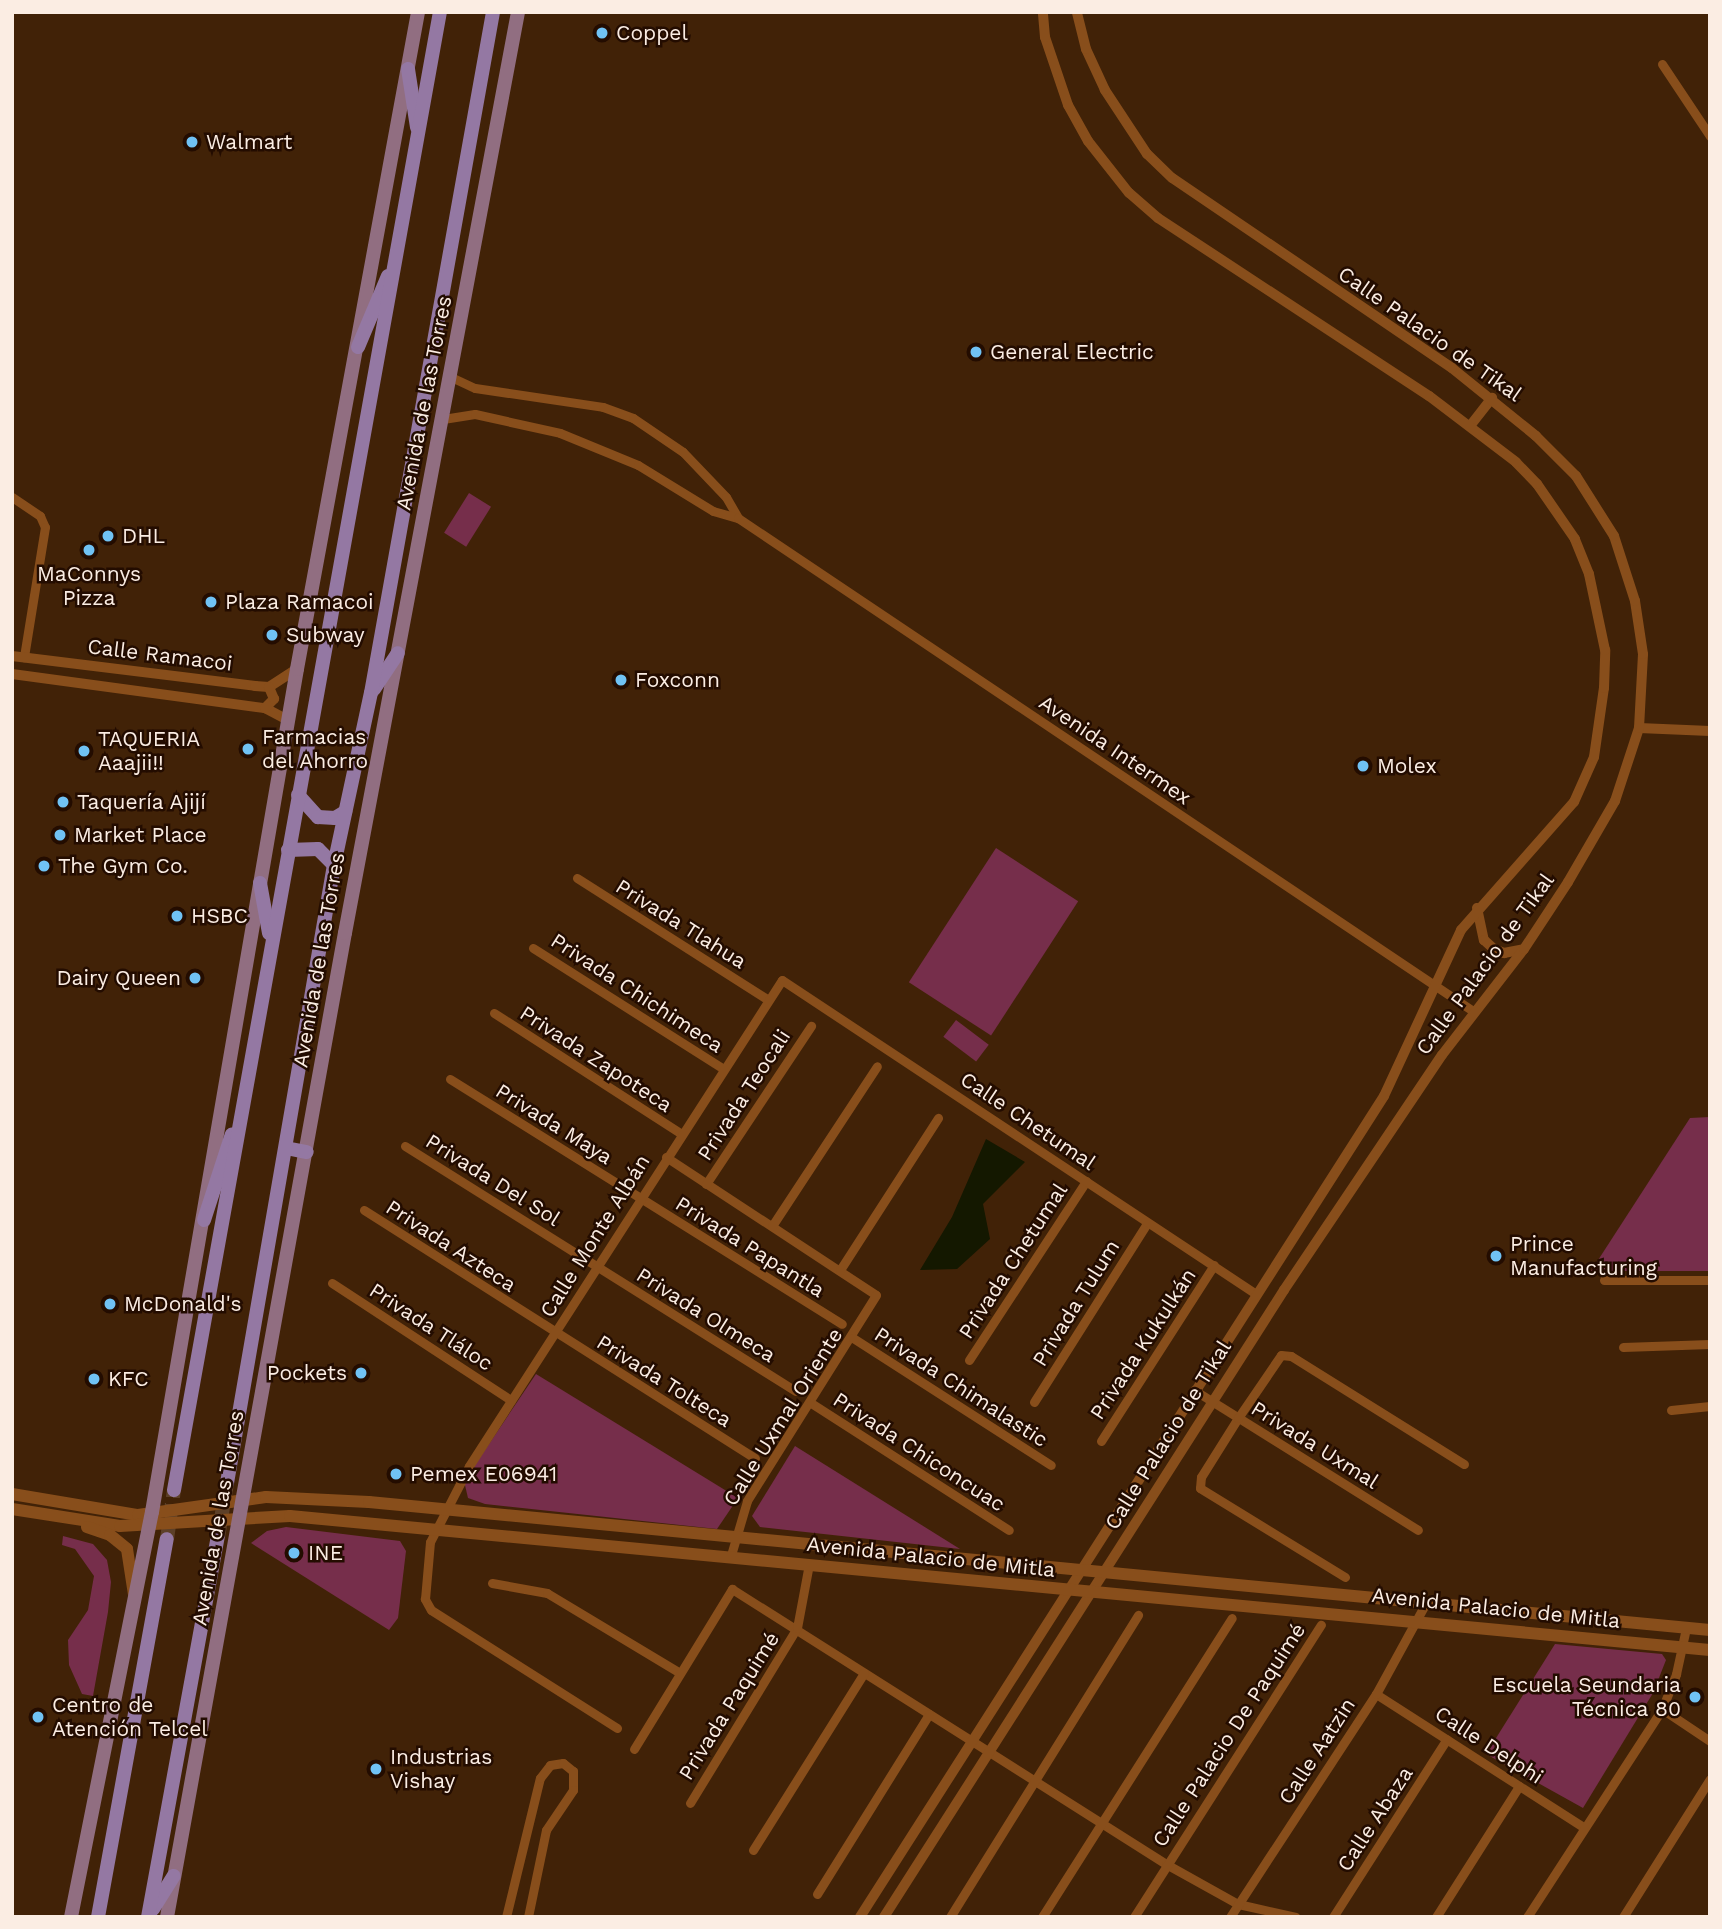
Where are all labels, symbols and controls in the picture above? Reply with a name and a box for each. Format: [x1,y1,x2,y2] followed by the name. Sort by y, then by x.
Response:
[616,20,688,46] place label: Coppel
[594,25,610,41] marker: Coppel
[206,129,292,155] place label: Walmart
[184,134,200,150] marker: Walmart
[1333,261,1527,407] street label: Calle Palacio de Tikal
[391,293,457,513] street label: Avenida de las Torres
[990,339,1155,365] place label: General Electric
[968,344,984,360] marker: General Electric
[122,523,165,549] place label: DHL
[100,528,116,544] marker: DHL
[81,542,97,558] marker: MaConnys Pizza
[37,561,141,611] place label: MaConnys Pizza
[225,589,374,615] place label: Plaza Ramacoi
[203,594,219,610] marker: Plaza Ramacoi
[286,622,365,648] place label: Subway
[264,627,280,643] marker: Subway
[86,634,234,676] street label: Calle Ramacoi
[635,667,720,693] place label: Foxconn
[613,672,629,688] marker: Foxconn
[1034,690,1196,810] street label: Avenida Intermex
[262,724,370,774] place label: Farmacias del Ahorro
[98,726,200,776] place label: TAQUERIA Aaajii!!
[240,741,256,757] marker: Farmacias del Ahorro
[76,743,92,759] marker: TAQUERIA Aaajii!!
[1377,753,1437,779] place label: Molex
[1355,758,1371,774] marker: Molex
[77,789,207,815] place label: Taquería Ajijí
[55,794,71,810] marker: Taquería Ajijí
[74,822,207,848] place label: Market Place
[52,827,68,843] marker: Market Place
[288,850,350,1070] street label: Avenida de las Torres
[58,853,188,879] place label: The Gym Co.
[36,858,52,874] marker: The Gym Co.
[1410,868,1560,1060] street label: Calle Palacio de Tikal
[611,874,751,974] street label: Privada Tlahua
[191,903,248,929] place label: HSBC
[169,908,185,924] marker: HSBC
[546,928,728,1058] street label: Privada Chichimeca
[56,965,181,991] place label: Dairy Queen
[187,970,203,986] marker: Dairy Queen
[515,1000,677,1118] street label: Privada Zapoteca
[692,1024,796,1166] street label: Privada Teocali
[956,1066,1100,1176] street label: Calle Chetumal
[491,1078,617,1170] street label: Privada Maya
[421,1128,565,1232] street label: Privada Del Sol
[534,1150,656,1322] street label: Calle Monte Albán
[953,1178,1073,1344] street label: Privada Chetumal
[671,1191,829,1303] street label: Privada Papantla
[381,1194,521,1298] street label: Privada Azteca
[1510,1231,1657,1281] place label: Prince Manufacturing
[1027,1235,1125,1371] street label: Privada Tulum
[1488,1248,1504,1264] marker: Prince Manufacturing
[632,1262,780,1368] street label: Privada Olmeca
[1085,1263,1201,1425] street label: Privada Kukulkán
[364,1277,498,1377] street label: Privada Tláloc
[124,1291,241,1317] place label: McDonald's
[102,1296,118,1312] marker: McDonald's
[869,1321,1053,1453] street label: Privada Chimalastic
[718,1323,848,1511] street label: Calle Uxmal Oriente
[591,1329,737,1433] street label: Privada Tolteca
[1099,1335,1237,1535] street label: Calle Palacio de Tikal
[267,1360,347,1386] place label: Pockets
[353,1365,369,1381] marker: Pockets
[108,1366,149,1392] place label: KFC
[86,1371,102,1387] marker: KFC
[828,1387,1010,1517] street label: Privada Chiconcuac
[1246,1396,1384,1494] street label: Privada Uxmal
[187,1408,249,1628] street label: Avenida de las Torres
[410,1461,558,1487] place label: Pemex E06941
[388,1466,404,1482] marker: Pemex E06941
[805,1531,1057,1583] street label: Avenida Palacio de Mitla
[308,1540,343,1566] place label: INE
[286,1545,302,1561] marker: INE
[1370,1582,1622,1634] street label: Avenida Palacio de Mitla
[1147,1618,1311,1852] street label: Calle Palacio De Paquimé
[673,1627,785,1785] street label: Privada Paquimé
[1492,1672,1681,1722] place label: Escuela Seundaria Técnica 80
[1687,1689,1703,1705] marker: Escuela Seundaria Técnica 80
[52,1692,208,1742] place label: Centro de Atención Telcel
[1273,1693,1361,1809] street label: Calle Aatzin
[1430,1701,1548,1789] street label: Calle Delphi
[30,1709,46,1725] marker: Centro de Atención Telcel
[390,1744,492,1794] place label: Industrias Vishay
[368,1761,384,1777] marker: Industrias Vishay
[1332,1762,1418,1876] street label: Calle Abaza

